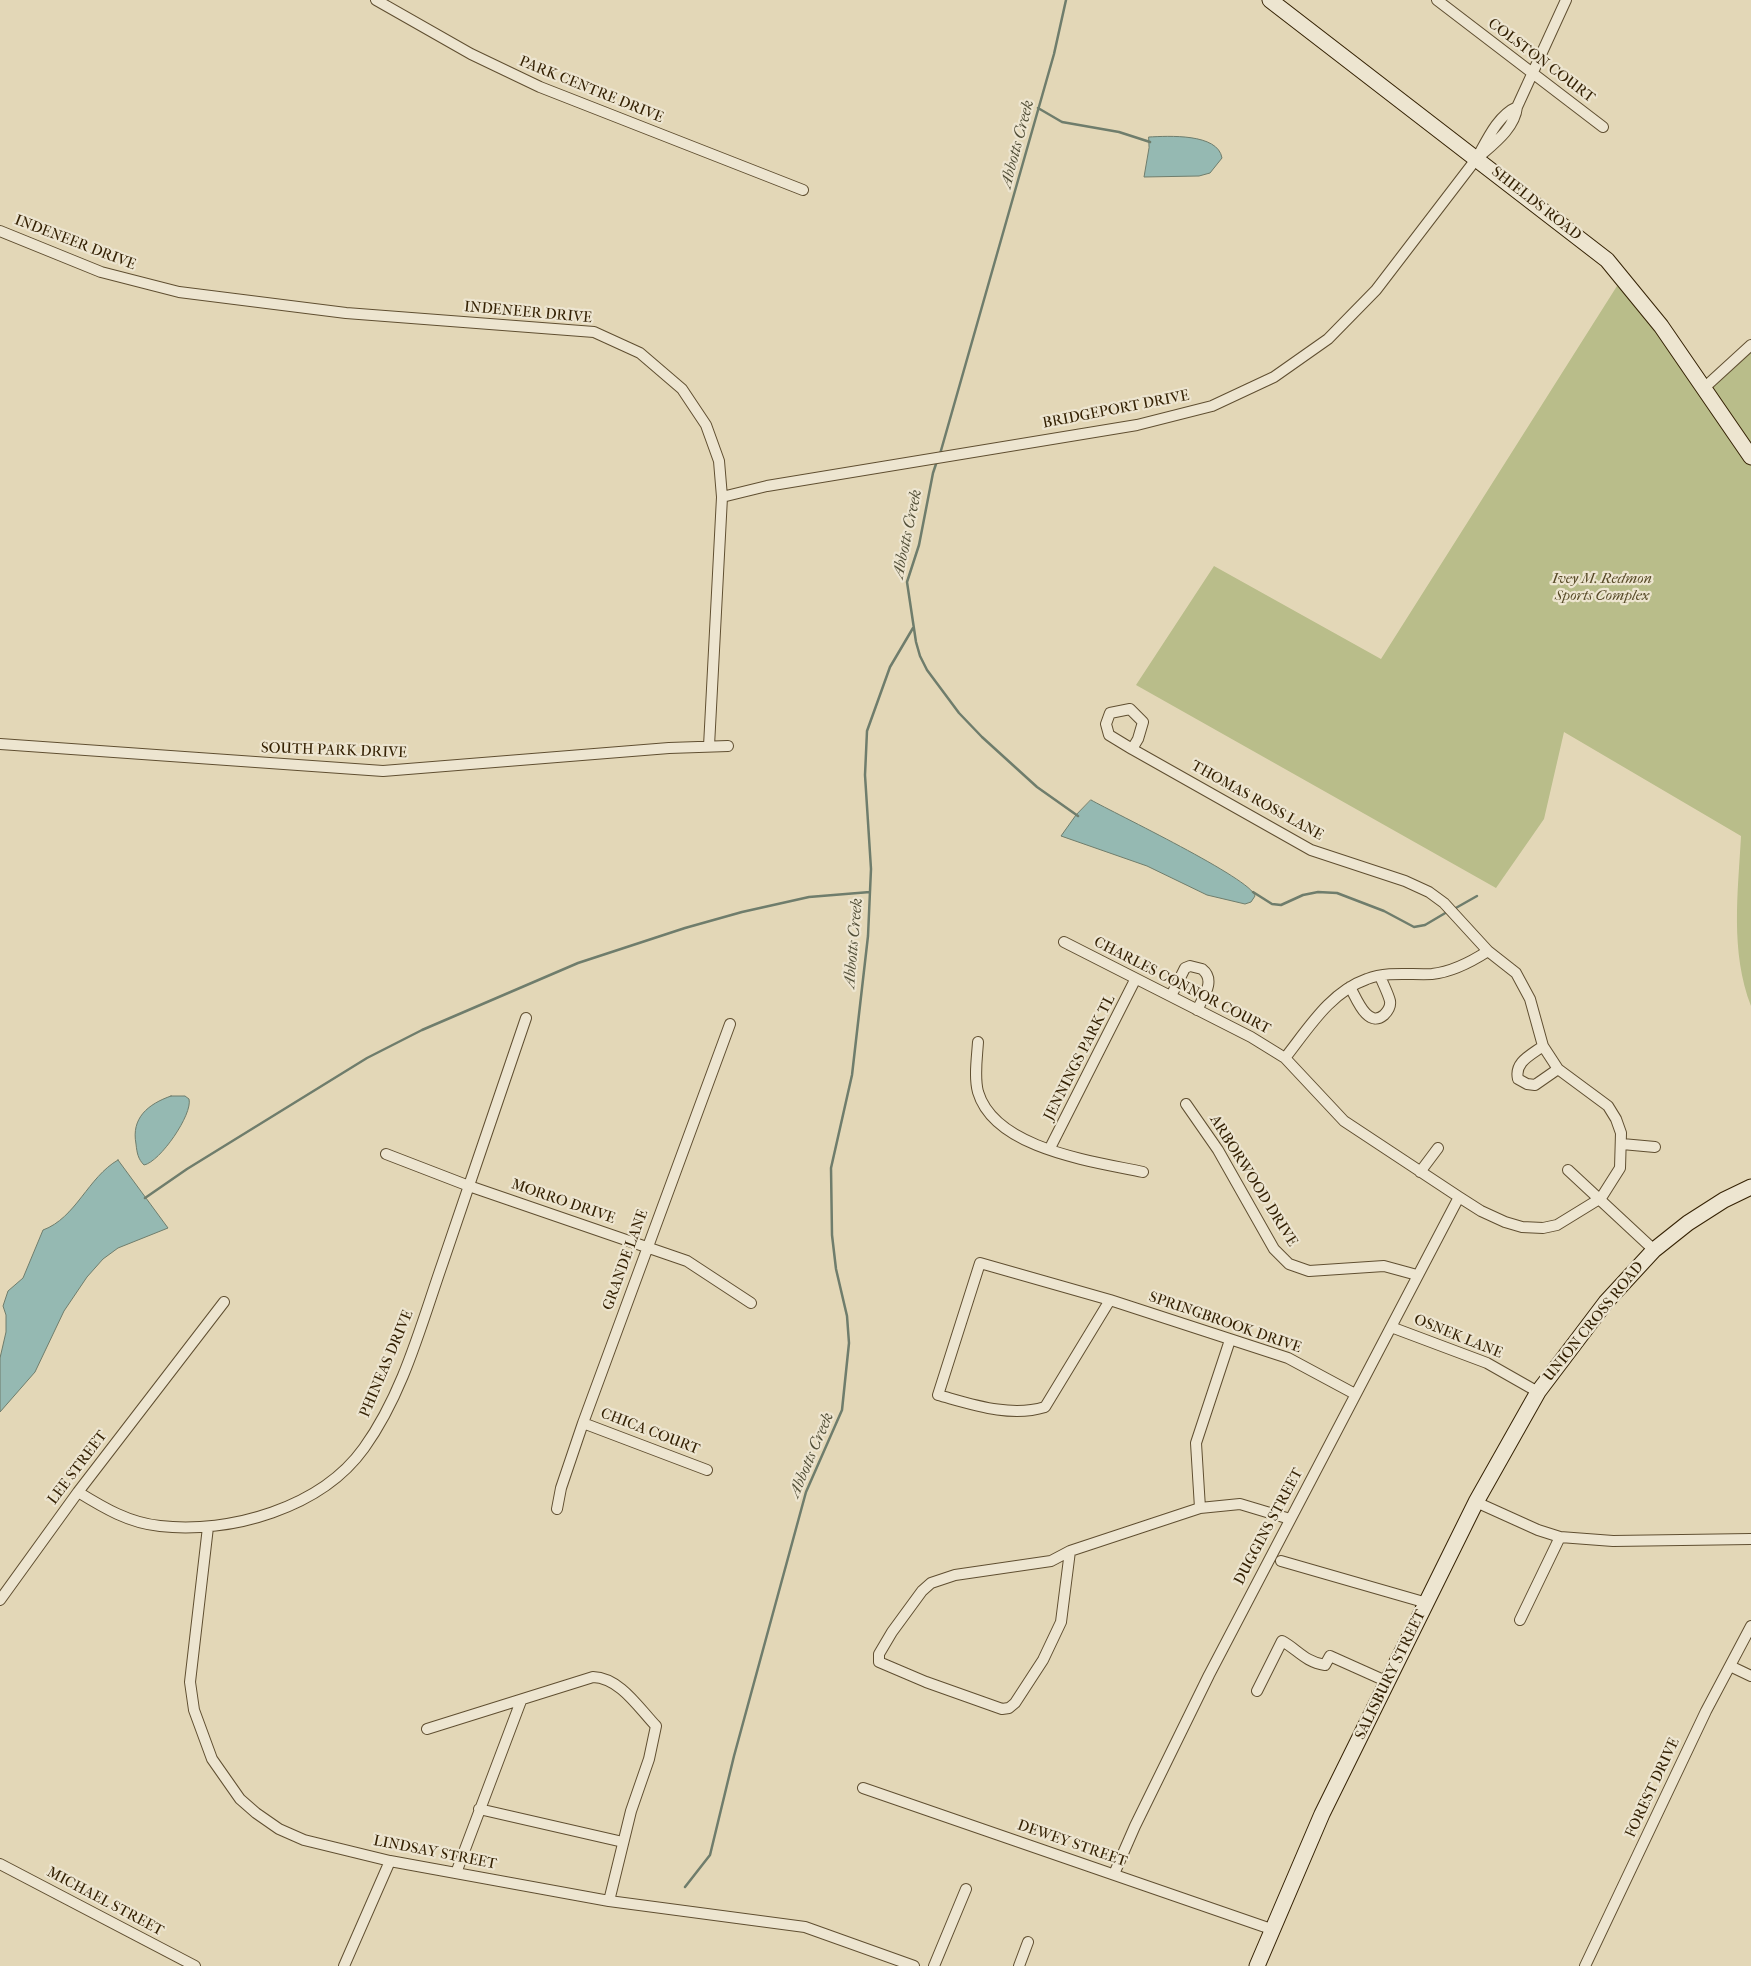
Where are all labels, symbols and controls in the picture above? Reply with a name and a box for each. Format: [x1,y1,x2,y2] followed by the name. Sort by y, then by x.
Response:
[1484,15,1598,107] street label: COLSTON COURT
[516,53,666,127] street label: PARK CENTRE DRIVE
[997,98,1039,190] water label: Abbotts Creek
[1487,163,1585,245] street label: SHIELDS ROAD
[12,212,138,274] street label: INDENEER DRIVE
[463,298,593,328] street label: INDENEER DRIVE
[1041,387,1191,433] street label: BRIDGEPORT DRIVE
[889,488,927,580] water label: Abbotts Creek
[1552,570,1652,605] park label: Ivey M. Redmon Sports Complex
[261,739,407,763] street label: SOUTH PARK DRIVE
[1188,757,1326,845] street label: THOMAS ROSS LANE
[841,897,867,989] water label: Abbotts Creek
[1091,934,1273,1038] street label: CHARLES CONNOR COURT
[1041,992,1119,1124] street label: JENNINGS PARK TL
[1205,1112,1301,1250] street label: ARBORWOOD DRIVE
[509,1176,617,1228] street label: MORRO DRIVE
[599,1207,653,1313] street label: GRANDE LANE
[1540,1258,1648,1386] street label: UNION CROSS ROAD
[1146,1288,1304,1358] street label: SPRINGBROOK DRIVE
[356,1308,418,1420] street label: PHINEAS DRIVE
[1411,1311,1505,1363] street label: OSNEK LANE
[598,1405,702,1459] street label: CHICA COURT
[786,1410,838,1500] water label: Abbotts Creek
[44,1428,112,1508] street label: LEE STREET
[1231,1466,1307,1588] street label: DUGGINS STREET
[1352,1607,1430,1743] street label: SALISBURY STREET
[1622,1735,1684,1841] street label: FOREST DRIVE
[1015,1817,1129,1871] street label: DEWEY STREET
[372,1832,498,1874] street label: LINDSAY STREET
[44,1864,166,1940] street label: MICHAEL STREET

